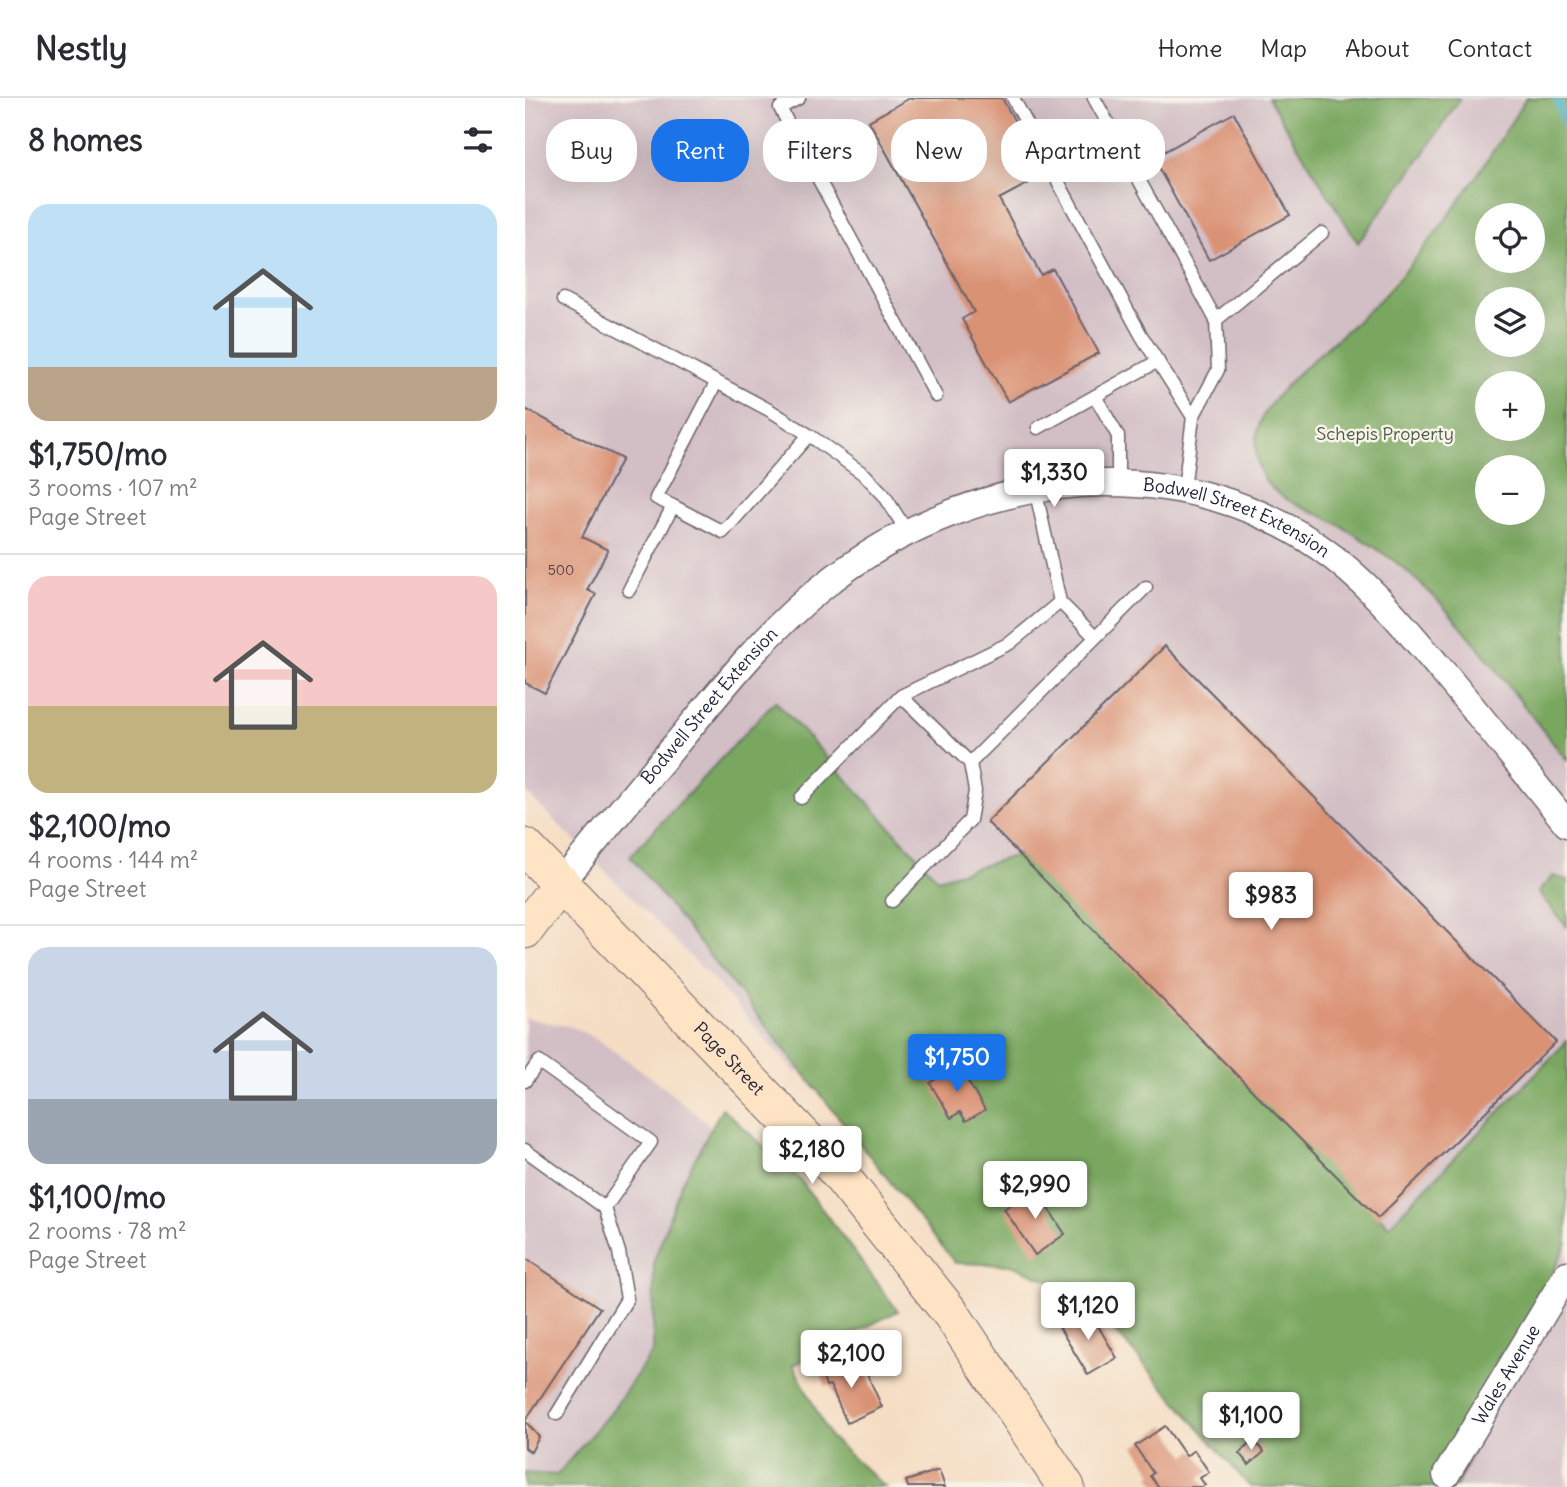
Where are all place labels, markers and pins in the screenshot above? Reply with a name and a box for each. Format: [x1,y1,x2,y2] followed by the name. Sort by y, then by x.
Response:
[997,450,1111,509] pin: $1,330
[1230,872,1312,932] pin: $983
[900,1034,1014,1094] pin: $1,750
[755,1126,869,1186] pin: $2,180
[978,1162,1092,1221] pin: $2,990
[1031,1282,1145,1342] pin: $1,120
[794,1330,908,1390] pin: $2,100
[1194,1392,1308,1452] pin: $1,100

